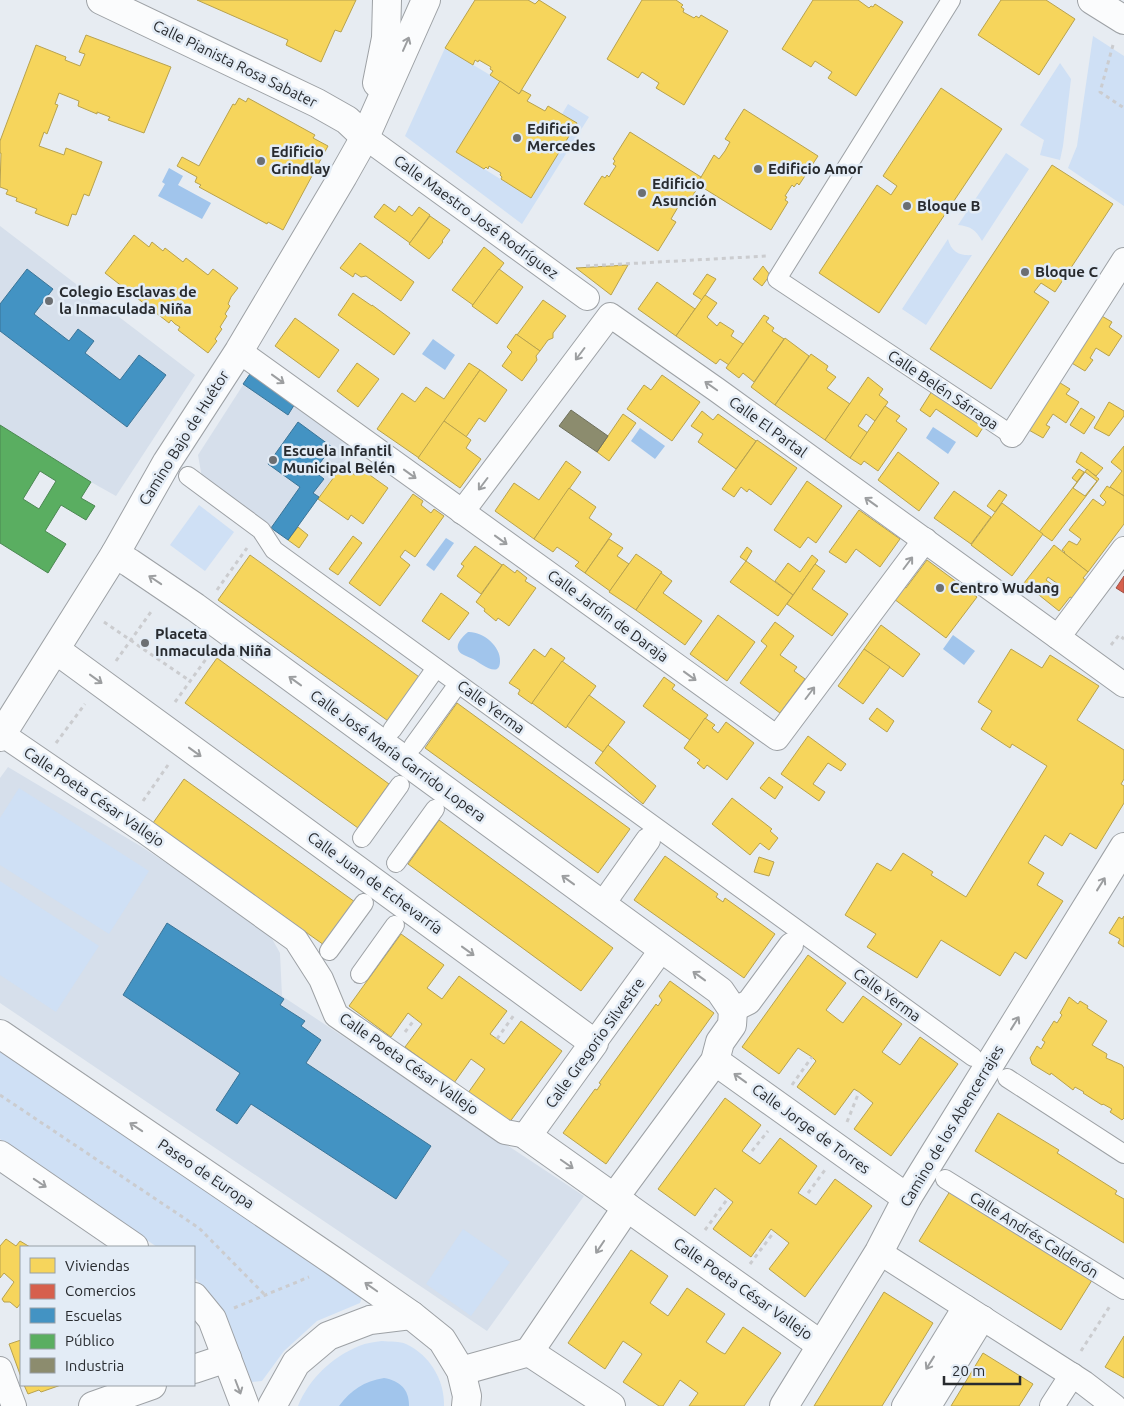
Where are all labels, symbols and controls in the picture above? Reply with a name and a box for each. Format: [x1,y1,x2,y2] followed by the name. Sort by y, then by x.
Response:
[151,16,320,111] street label: Calle Pianista Rosa Sabater
[402,37,412,52] one-way arrow
[527,120,595,154] place label: Edificio Mercedes
[511,132,523,144] marker: Edificio Mercedes
[271,143,330,177] place label: Edificio Grindlay
[391,151,562,282] street label: Calle Maestro José Rodríguez
[255,155,267,167] marker: Edificio Grindlay
[768,160,864,177] place label: Edificio Amor
[752,163,764,175] marker: Edificio Amor
[652,175,717,209] place label: Edificio Asunción
[636,187,648,199] marker: Edificio Asunción
[917,197,980,214] place label: Bloque B
[901,200,913,212] marker: Bloque B
[1035,263,1098,280] place label: Bloque C
[1019,266,1031,278] marker: Bloque C
[59,283,197,317] place label: Colegio Esclavas de la Inmaculada Niña
[43,295,55,307] marker: Colegio Esclavas de la Inmaculada Niña
[885,346,1002,433] street label: Calle Belén Sárraga
[575,347,586,360] one-way arrow
[135,367,232,508] street label: Camino Bajo de Huétor
[271,374,285,384] one-way arrow
[704,381,718,391] one-way arrow
[726,393,811,461] street label: Calle El Partal
[283,442,395,476] place label: Escuela Infantil Municipal Belén
[267,454,279,466] marker: Escuela Infantil Municipal Belén
[403,469,417,479] one-way arrow
[477,477,488,490] one-way arrow
[864,497,878,507] one-way arrow
[494,535,508,545] one-way arrow
[903,556,913,570] one-way arrow
[545,566,672,665] street label: Calle Jardín de Daraja
[149,575,163,585] one-way arrow
[950,579,1059,596] place label: Centro Wudang
[934,582,946,594] marker: Centro Wudang
[155,625,271,659] place label: Placeta Inmaculada Niña
[139,637,151,649] marker: Placeta Inmaculada Niña
[683,670,696,681] one-way arrow
[89,673,102,684] one-way arrow
[289,675,302,686] one-way arrow
[454,676,528,737] street label: Calle Yerma
[307,686,489,825] street label: Calle José María Garrido Lopera
[805,686,815,700] one-way arrow
[21,743,168,850] street label: Calle Poeta César Vallejo
[188,746,201,757] one-way arrow
[305,828,446,937] street label: Calle Juan de Echevarría
[561,875,575,885] one-way arrow
[1096,878,1106,892] one-way arrow
[461,945,474,956] one-way arrow
[850,964,924,1025] street label: Calle Yerma
[692,971,706,981] one-way arrow
[542,974,648,1111] street label: Calle Gregorio Silvestre
[337,1009,482,1118] street label: Calle Poeta César Vallejo
[1011,1016,1021,1030] one-way arrow
[897,1042,1007,1210] street label: Camino de los Abencerrajes
[733,1073,747,1083] one-way arrow
[749,1080,874,1177] street label: Calle Jorge de Torres
[129,1121,143,1132] one-way arrow
[155,1135,257,1212] street label: Paseo de Europa
[560,1159,574,1169] one-way arrow
[33,1178,47,1188] one-way arrow
[967,1188,1102,1281] street label: Calle Andrés Calderón
[671,1234,816,1343] street label: Calle Poeta César Vallejo
[595,1240,605,1254] one-way arrow
[20,1246,195,1386] legend
[65,1257,129,1274] text: Viviendas
[65,1282,136,1299] text: Comercios
[364,1282,378,1292] one-way arrow
[65,1307,122,1324] text: Escuelas
[65,1332,115,1349] text: Público
[944,1354,1020,1386] scale bar
[925,1356,935,1370] one-way arrow
[65,1357,124,1374] text: Industria
[952,1362,985,1379] text: 20 m
[234,1378,243,1394] one-way arrow

